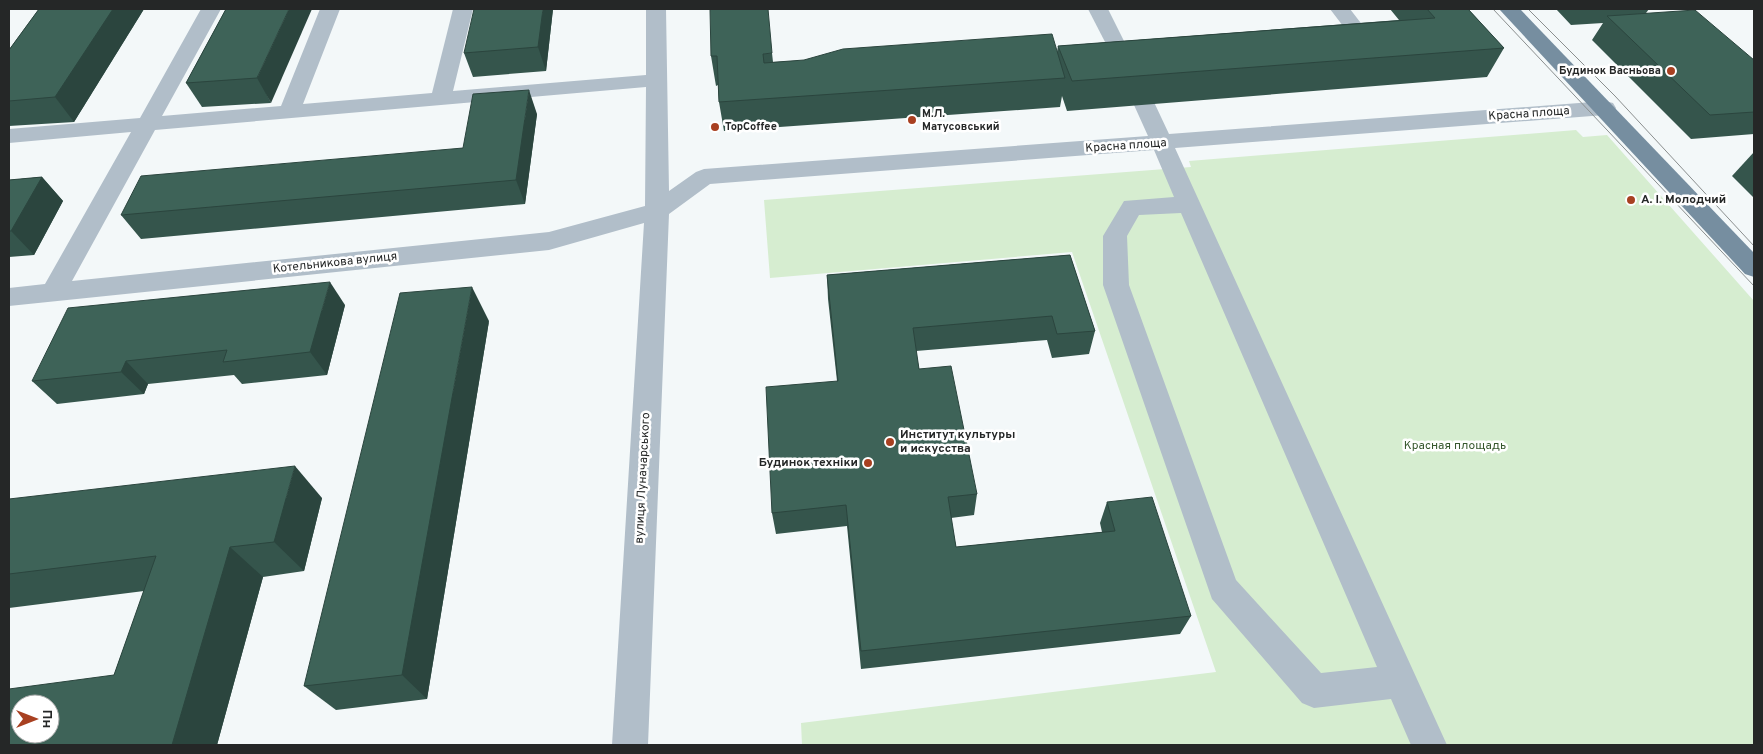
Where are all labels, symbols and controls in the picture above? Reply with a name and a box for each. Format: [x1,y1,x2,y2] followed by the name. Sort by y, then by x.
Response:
[1559,64,1661,78] place label: Будинок Васньова
[1665,65,1677,77] marker: Будинок Васньова
[1488,103,1570,125] street label: Красна площа
[922,107,1000,134] place label: М.Л. Матусовський
[906,114,918,126] marker: М.Л. Матусовський
[725,120,777,134] place label: TopCoffee
[709,121,721,133] marker: TopCoffee
[1085,135,1167,157] street label: Красна площа
[1641,192,1726,208] place label: А. І. Молодчий
[1625,194,1637,206] marker: А. І. Молодчий
[272,249,398,277] street label: Котельникова вулиця
[632,412,654,544] street label: вулиця Луначарського
[900,427,1015,457] place label: Институт культуры и искусства
[884,436,896,448] marker: Институт культуры и искусства
[1404,438,1506,454] park label: Красная площадь
[759,455,858,471] place label: Будинок техніки
[862,457,874,469] marker: Будинок техніки
[10,694,60,744] north arrow
[38,710,55,728] text: Пн

